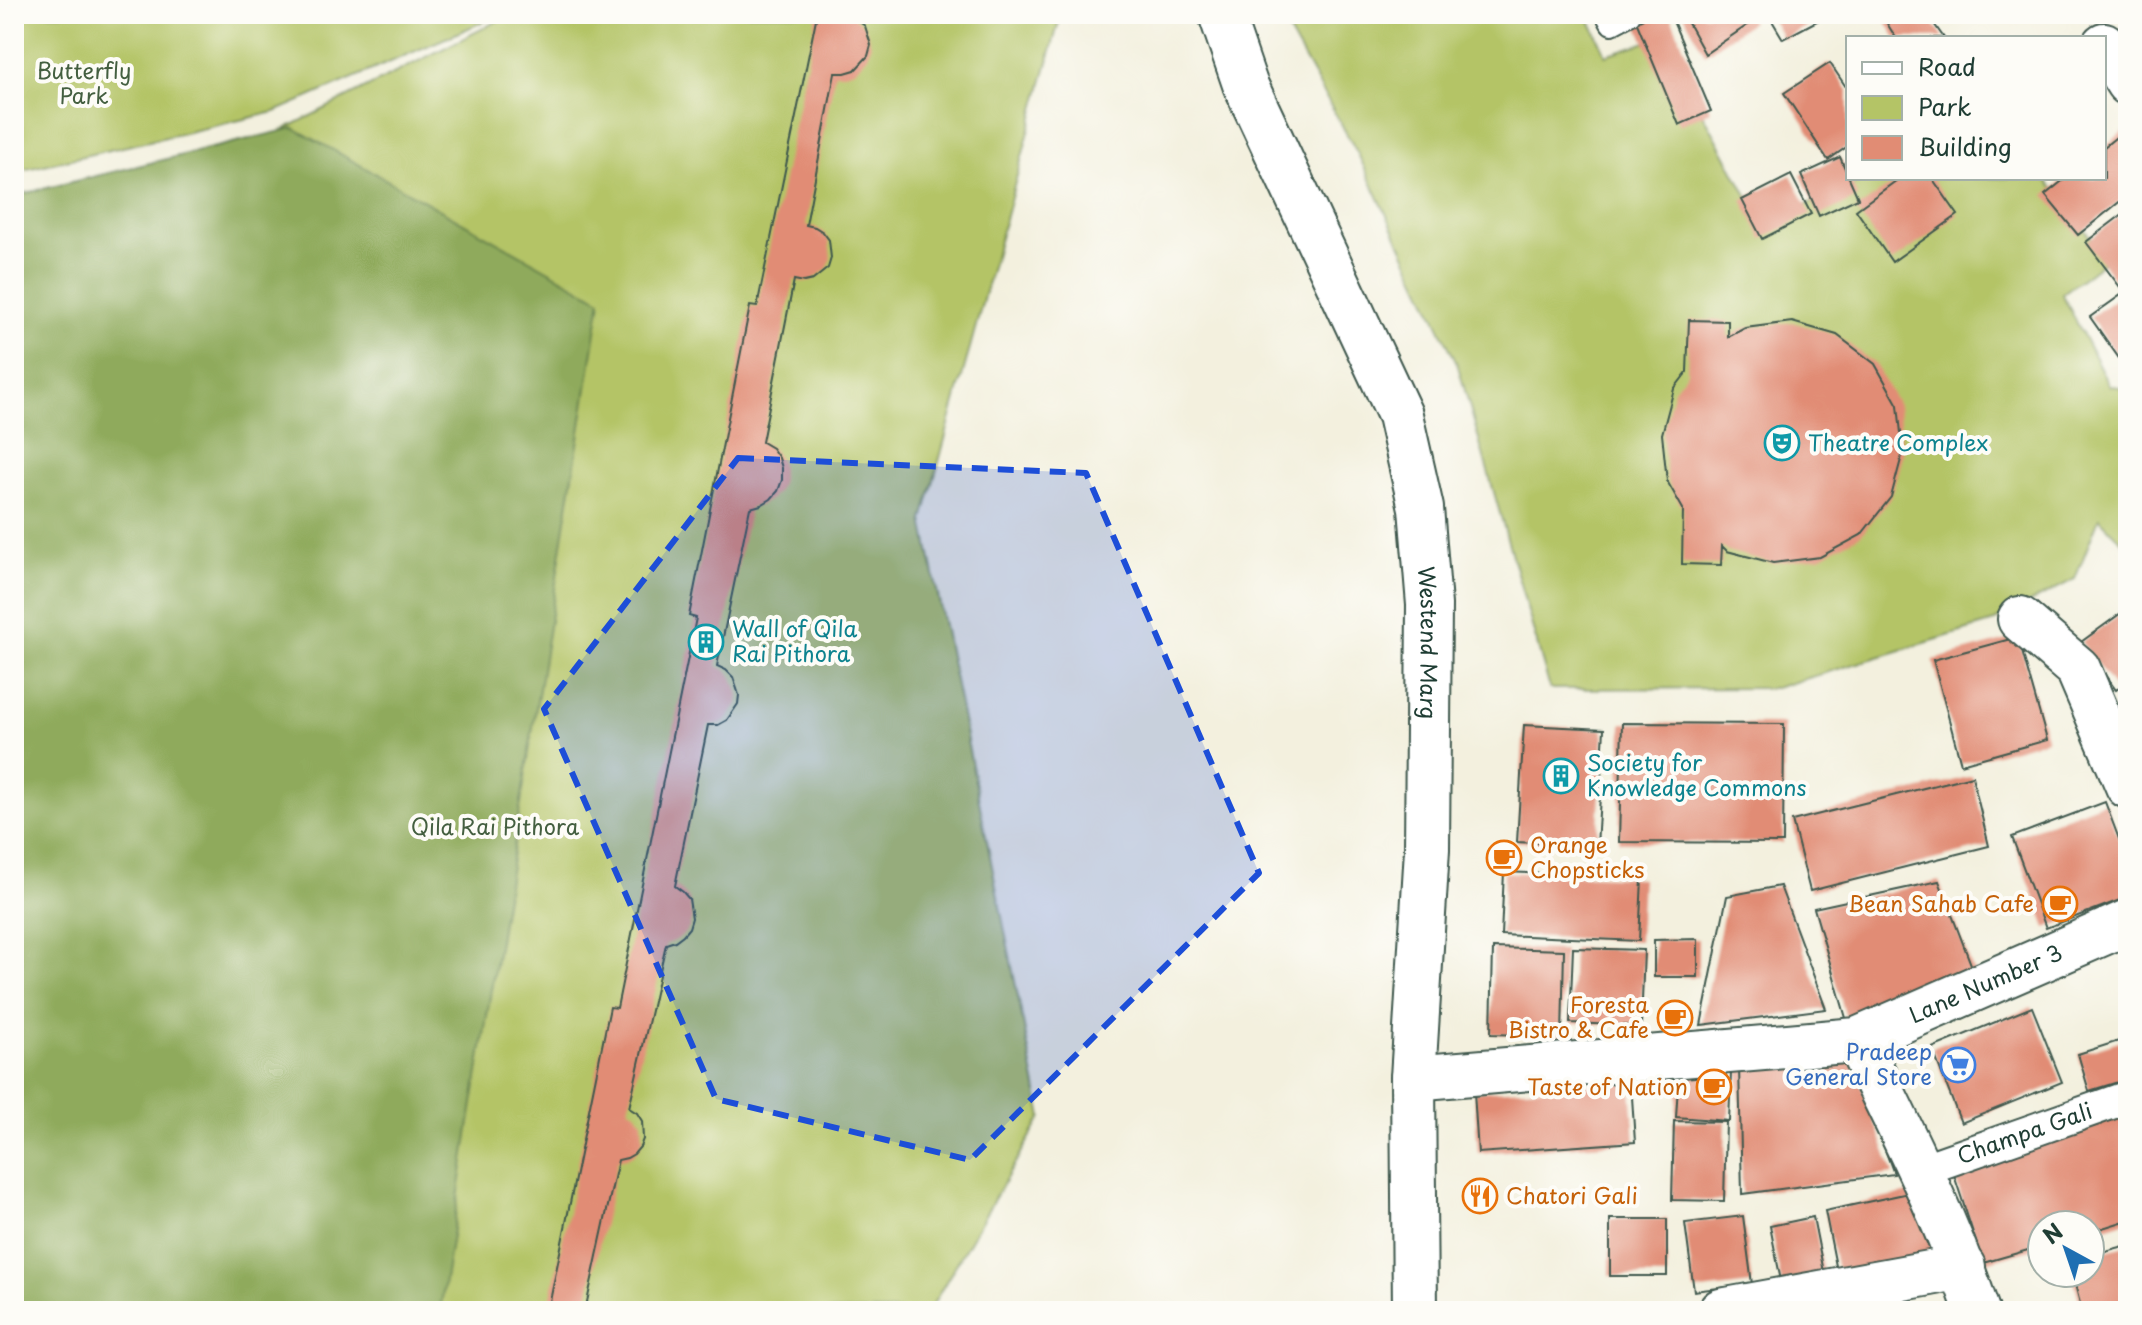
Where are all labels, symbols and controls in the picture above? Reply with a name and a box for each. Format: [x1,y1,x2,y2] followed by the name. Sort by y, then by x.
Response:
[1846,36,2106,180] legend
[1918,48,1976,84] text: Road
[37,53,131,111] park label: Butterfly Park
[1918,88,1972,124] text: Park
[1918,128,2012,164] text: Building
[1763,424,1801,462] theatre icon: Theatre Complex
[1808,425,1988,458] place label: Theatre Complex
[1411,565,1447,720] street label: Westend Marg
[732,611,857,669] place label: Wall of Qila Rai Pithora
[687,623,725,661] building icon: Wall of Qila Rai Pithora
[1587,745,1806,803] place label: Society for Knowledge Commons
[1542,757,1580,795] building icon: Society for Knowledge Commons
[411,809,580,842] park label: Qila Rai Pithora
[1530,827,1645,885] place label: Orange Chopsticks
[1485,839,1523,877] cafe icon: Orange Chopsticks
[2041,885,2079,923] cafe icon: Bean Sahab Cafe
[1848,886,2034,919] place label: Bean Sahab Cafe
[1903,935,2067,1030] street label: Lane Number 3
[1508,987,1649,1045] place label: Foresta Bistro & Cafe
[1656,999,1694,1037] cafe icon: Foresta Bistro & Cafe
[1785,1034,1932,1092] place label: Pradeep General Store
[1939,1046,1977,1084] supermarket icon: Pradeep General Store
[1695,1068,1733,1106] cafe icon: Taste of Nation
[1527,1069,1688,1102] place label: Taste of Nation
[1952,1093,2096,1171] street label: Champa Gali
[1461,1177,1499,1215] restaurant icon: Chatori Gali
[1506,1178,1638,1211] place label: Chatori Gali
[2026,1209,2106,1289] north arrow
[2035,1214,2069,1251] text: N

